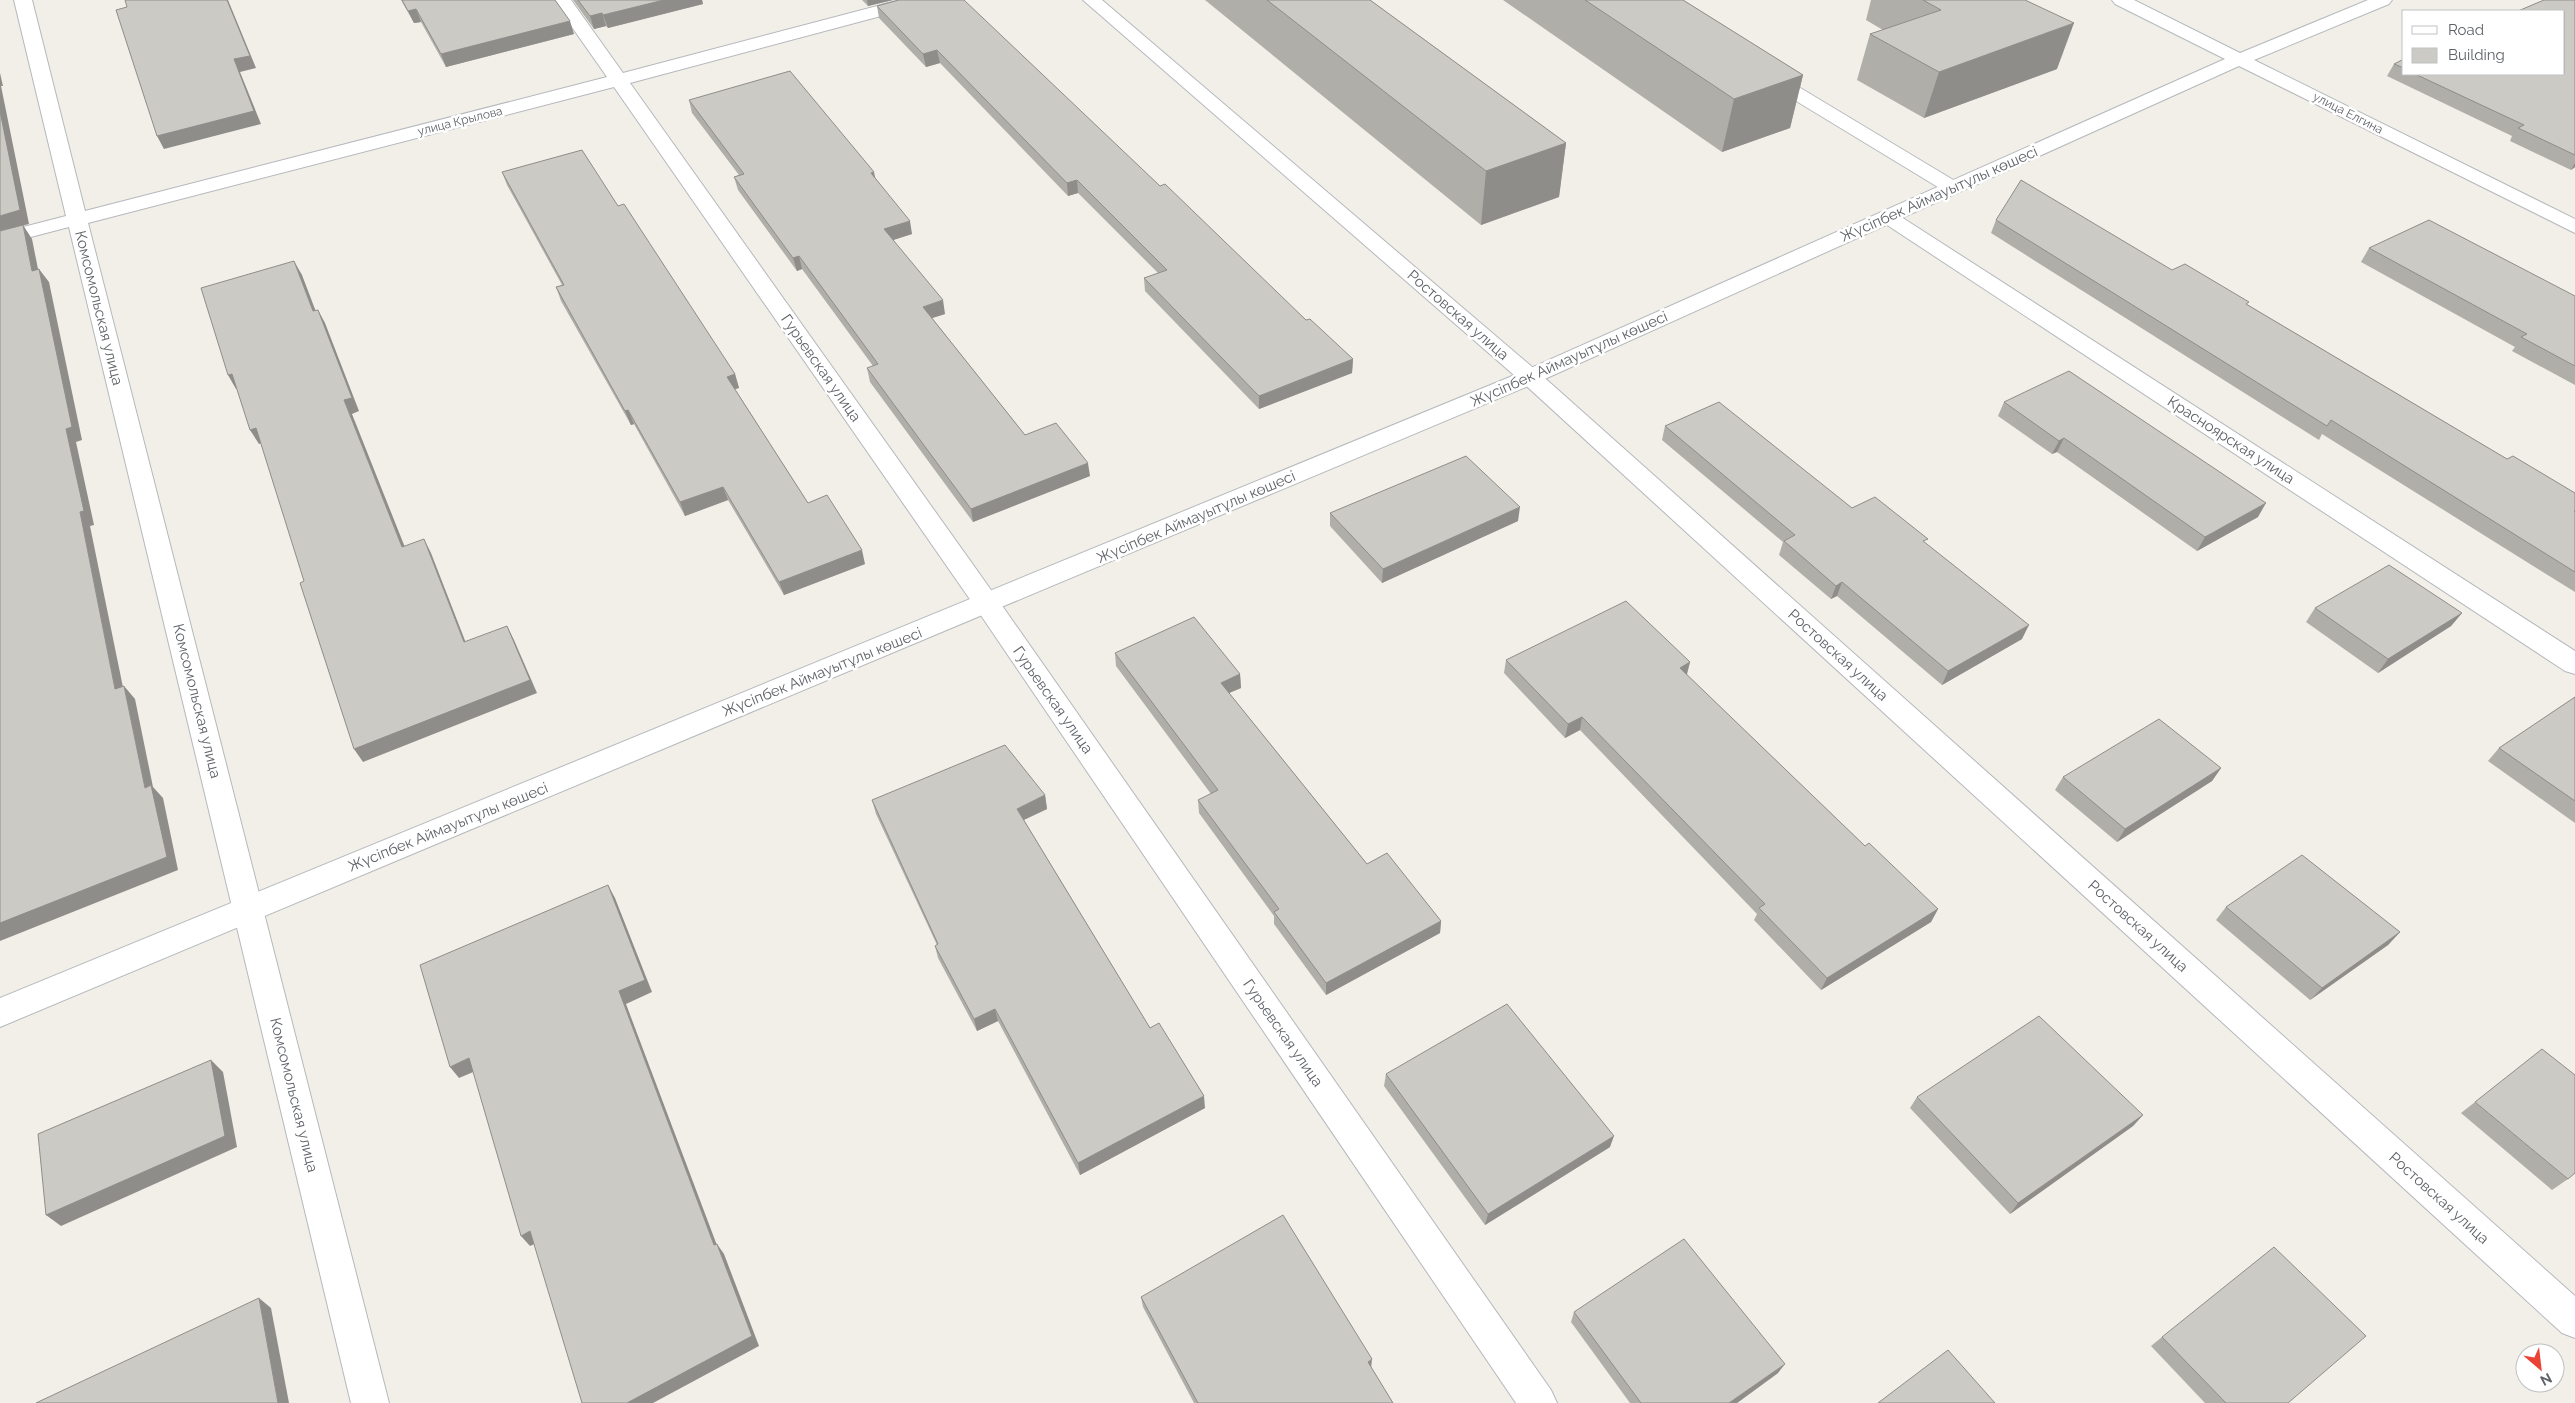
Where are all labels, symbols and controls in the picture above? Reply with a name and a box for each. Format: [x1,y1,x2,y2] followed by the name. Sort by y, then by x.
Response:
[2402,10,2565,75] legend
[2448,21,2484,39] text: Road
[2448,46,2505,64] text: Building
[2311,89,2385,137] street label: улица Елгина
[416,104,504,138] street label: улица Крылова
[1838,142,2040,246] street label: Жүсіпбек Аймауытұлы көшесі
[71,229,127,387] street label: Комсомольская улица
[1404,266,1512,364] street label: Ростовская улица
[1468,307,1670,411] street label: Жүсіпбек Аймауытұлы көшесі
[777,311,865,425] street label: Гурьевская улица
[2164,392,2298,488] street label: Красноярская улица
[1094,467,1298,567] street label: Жүсіпбек Аймауытұлы көшесі
[1784,605,1892,705] street label: Ростовская улица
[169,622,225,780] street label: Комсомольская улица
[719,624,925,720] street label: Жүсіпбек Аймауытұлы көшесі
[1009,643,1097,757] street label: Гурьевская улица
[345,779,551,875] street label: Жүсіпбек Аймауытұлы көшесі
[2084,876,2192,976] street label: Ростовская улица
[1239,976,1327,1090] street label: Гурьевская улица
[266,1016,322,1174] street label: Комсомольская улица
[2385,1148,2493,1248] street label: Ростовская улица
[2515,1343,2565,1393] north arrow
[2538,1370,2555,1389] text: N

